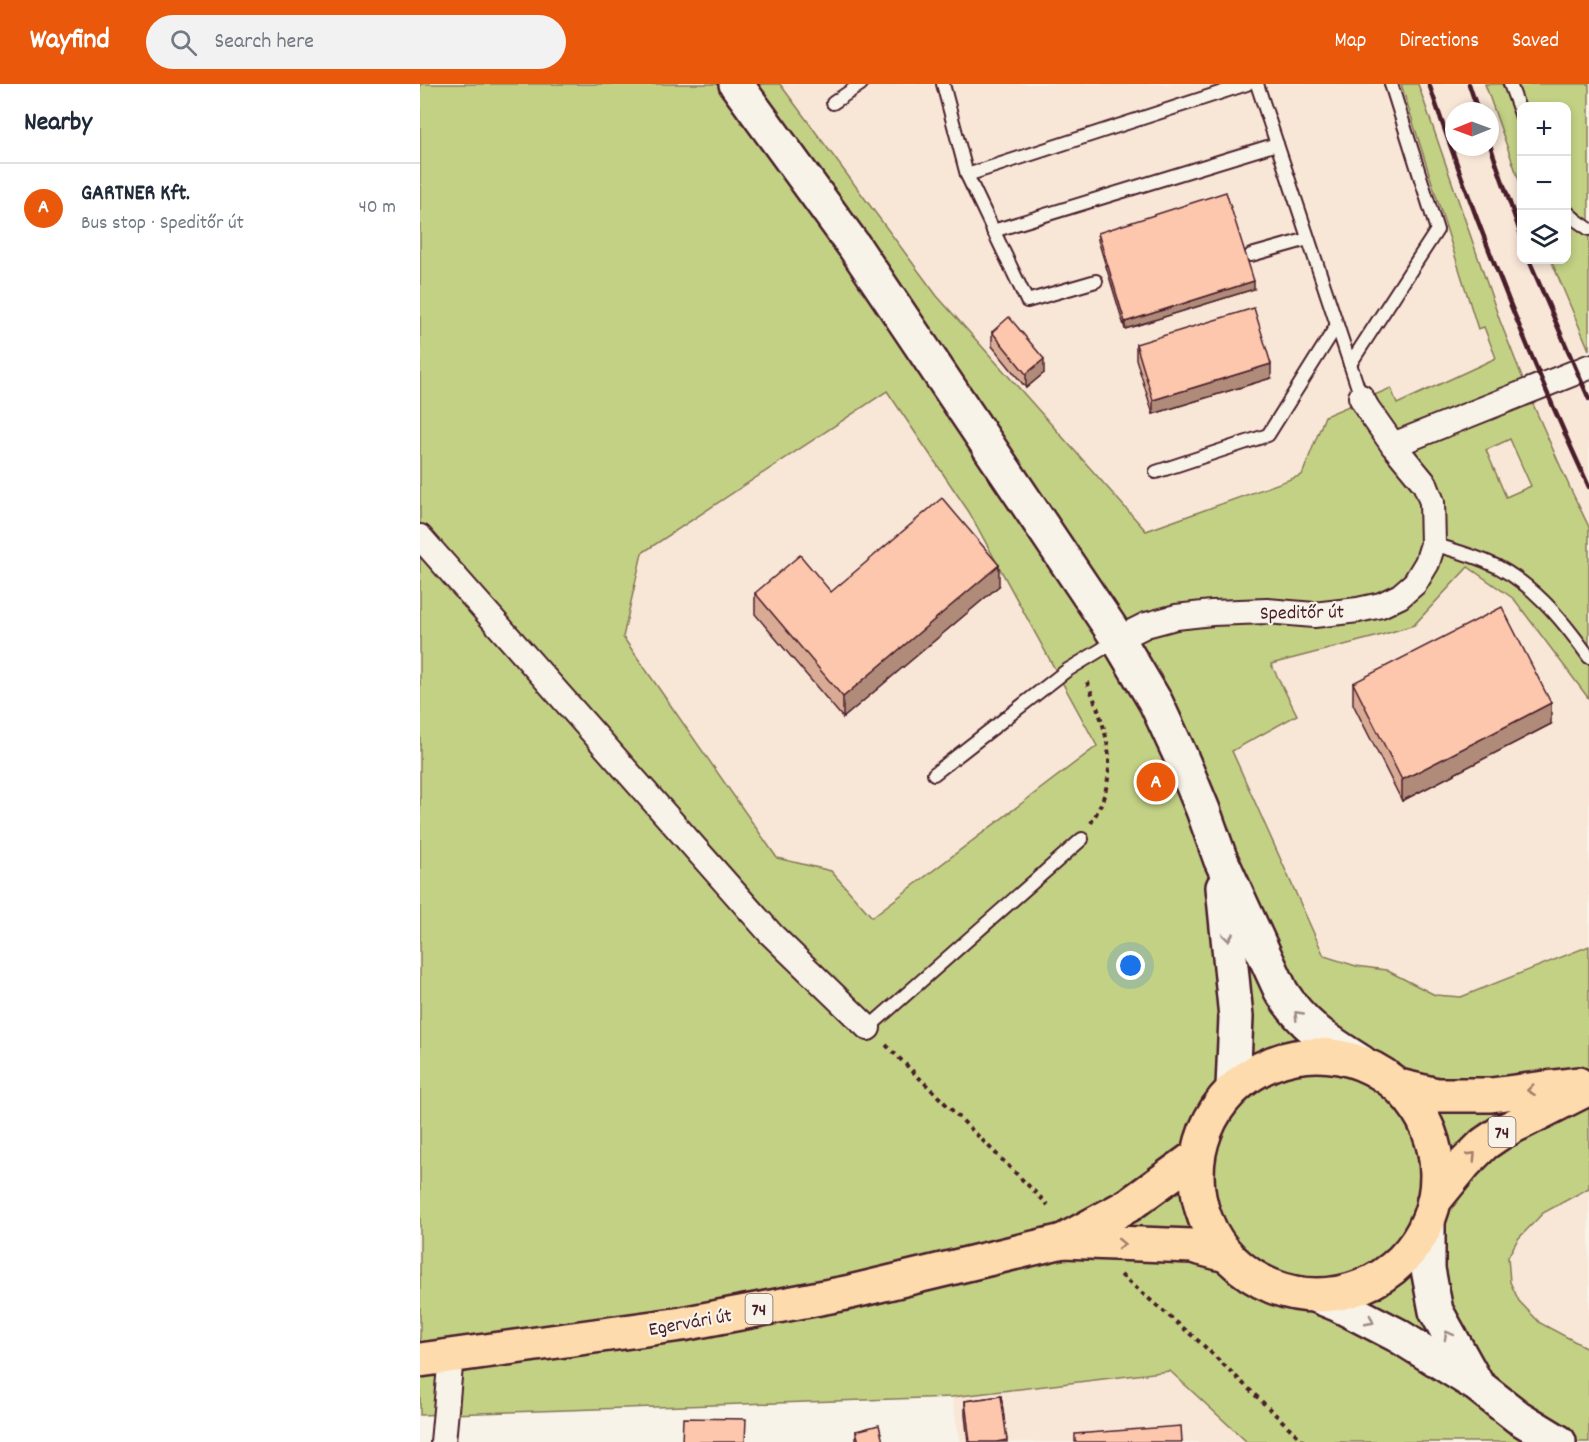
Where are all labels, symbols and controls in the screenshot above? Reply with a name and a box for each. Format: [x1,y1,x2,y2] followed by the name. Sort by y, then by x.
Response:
[146,15,566,69] search box
[30,22,110,62] text: Wayfind
[167,26,200,59] icon: search
[215,27,314,58] text: Search here
[1335,27,1366,57] text: Map
[1399,27,1479,57] text: Directions
[1512,27,1559,57] text: Saved
[1445,102,1499,156] north arrow
[1517,102,1571,264] map controls
[1517,102,1571,156] button: +
[24,105,92,142] text: Nearby
[1517,156,1571,210] button: −
[81,179,190,210] text: GARTNER Kft.
[38,194,49,222] text: A
[358,194,396,222] text: 40 m
[81,210,244,238] text: Bus stop · Speditőr út
[1517,210,1571,264] button: layers
[1260,599,1344,629] street label: Speditőr út
[1136,760,1176,804] pin: A
[1221,933,1234,942] one-way arrow
[1116,951,1145,980] your location
[1294,1011,1305,1021] one-way arrow
[1526,1083,1536,1095] one-way arrow
[1488,1117,1516,1147] road number: 74
[1465,1153,1476,1163] one-way arrow
[1117,1237,1126,1250] one-way arrow
[746,1294,772,1324] road number: 74
[647,1303,734,1345] street label: Egervári út
[1364,1314,1374,1325] one-way arrow
[1444,1330,1455,1341] one-way arrow

